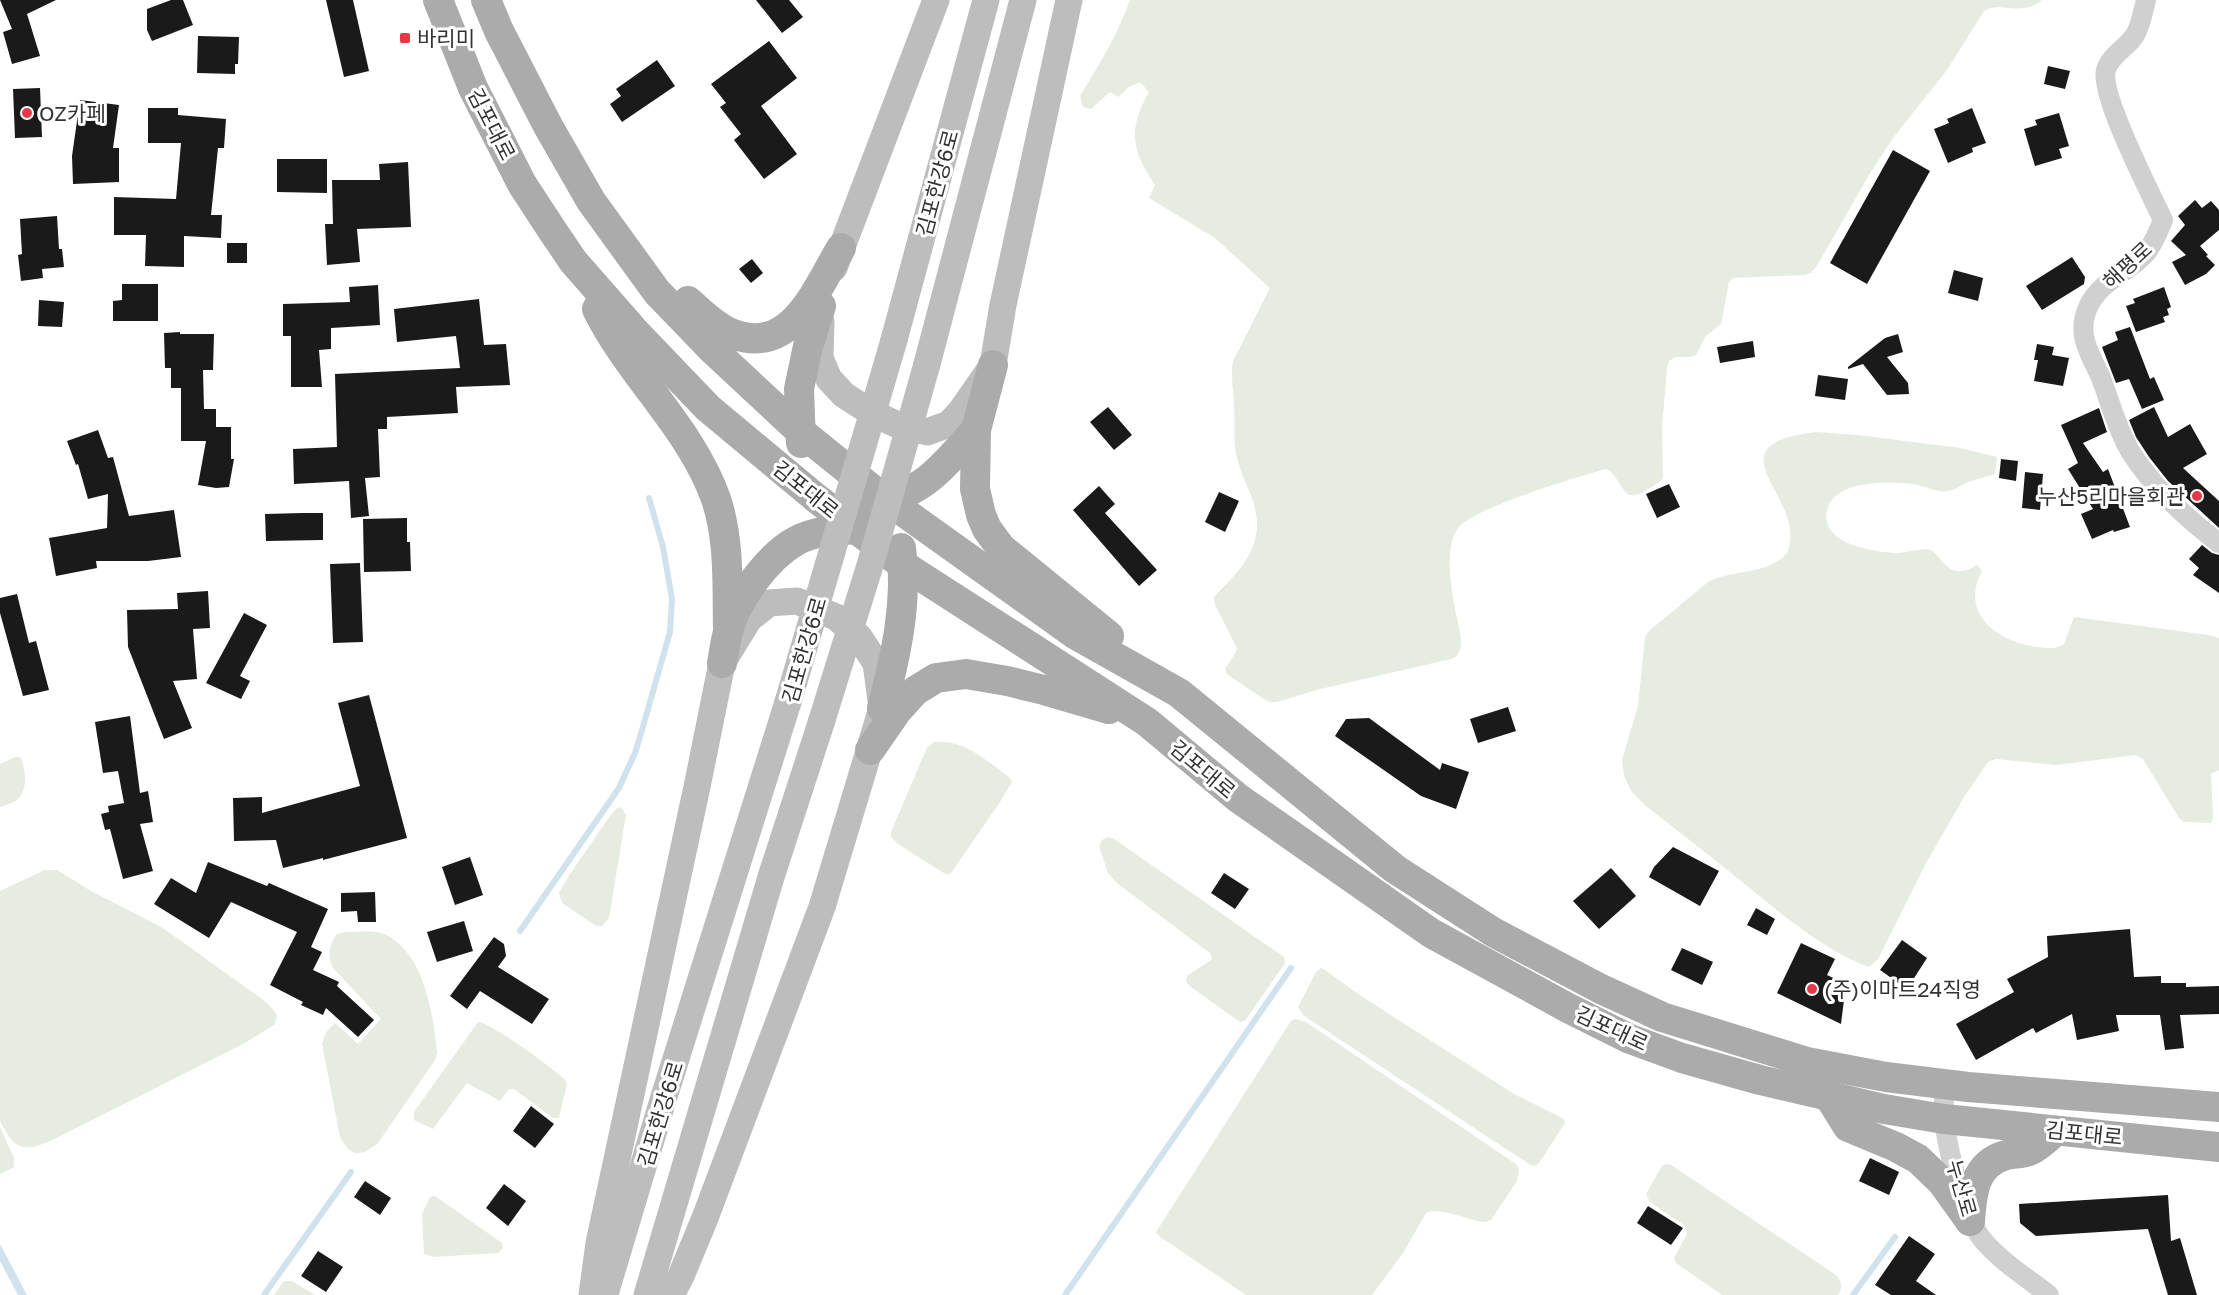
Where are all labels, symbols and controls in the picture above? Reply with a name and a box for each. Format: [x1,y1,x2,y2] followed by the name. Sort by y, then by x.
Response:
[417,25,475,51] place label: 바리미
[398,31,412,45] marker: 바리미
[463,84,521,164] street label: 김포대로
[39,100,106,126] place label: OZ카페
[20,106,34,120] marker: OZ카페
[910,127,964,239] street label: 김포한강6로
[2097,236,2157,294] street label: 해평로
[768,455,844,523] street label: 김포대로
[2038,483,2185,509] place label: 누산5리마을회관
[2190,489,2204,503] marker: 누산5리마을회관
[776,594,832,706] street label: 김포한강6로
[1165,734,1241,804] street label: 김포대로
[1824,976,1981,1002] place label: (주)이마트24직영
[1805,982,1819,996] marker: (주)이마트24직영
[1571,1000,1653,1056] street label: 김포대로
[632,1058,688,1170] street label: 김포한강6로
[2044,1116,2124,1150] street label: 김포대로
[1942,1157,1982,1219] street label: 누산로

